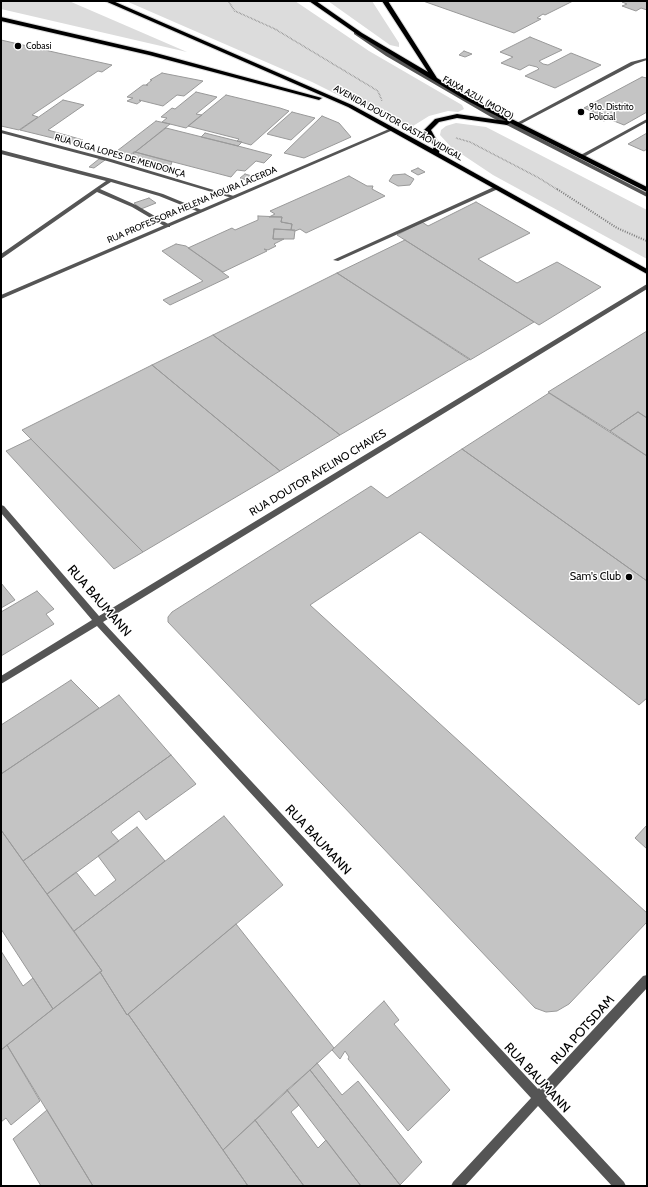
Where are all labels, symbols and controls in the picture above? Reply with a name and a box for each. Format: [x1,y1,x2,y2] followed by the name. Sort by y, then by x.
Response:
[13,41,23,51] marker: Cobasi
[26,41,51,51] place label: Cobasi
[441,74,515,122] street label: FAIXA AZUL (MOTO)
[332,83,464,163] street label: AVENIDA DOUTOR GASTÃO VIDIGAL
[589,102,634,123] place label: 91o. Distrito Policial
[576,107,586,117] marker: 91o. Distrito Policial
[53,132,187,180] street label: RUA OLGA LOPES DE MENDONÇA
[106,164,278,246] street label: RUA PROFESSORA HELENA MOURA LACERDA
[247,427,389,519] street label: RUA DOUTOR AVELINO CHAVES
[64,562,134,640] street label: RUA BAUMANN
[570,570,621,584] place label: Sam's Club
[624,572,634,582] marker: Sam's Club
[282,802,354,878] street label: RUA BAUMANN
[548,992,618,1068] street label: RUA POTSDAM
[501,1040,573,1116] street label: RUA BAUMANN

